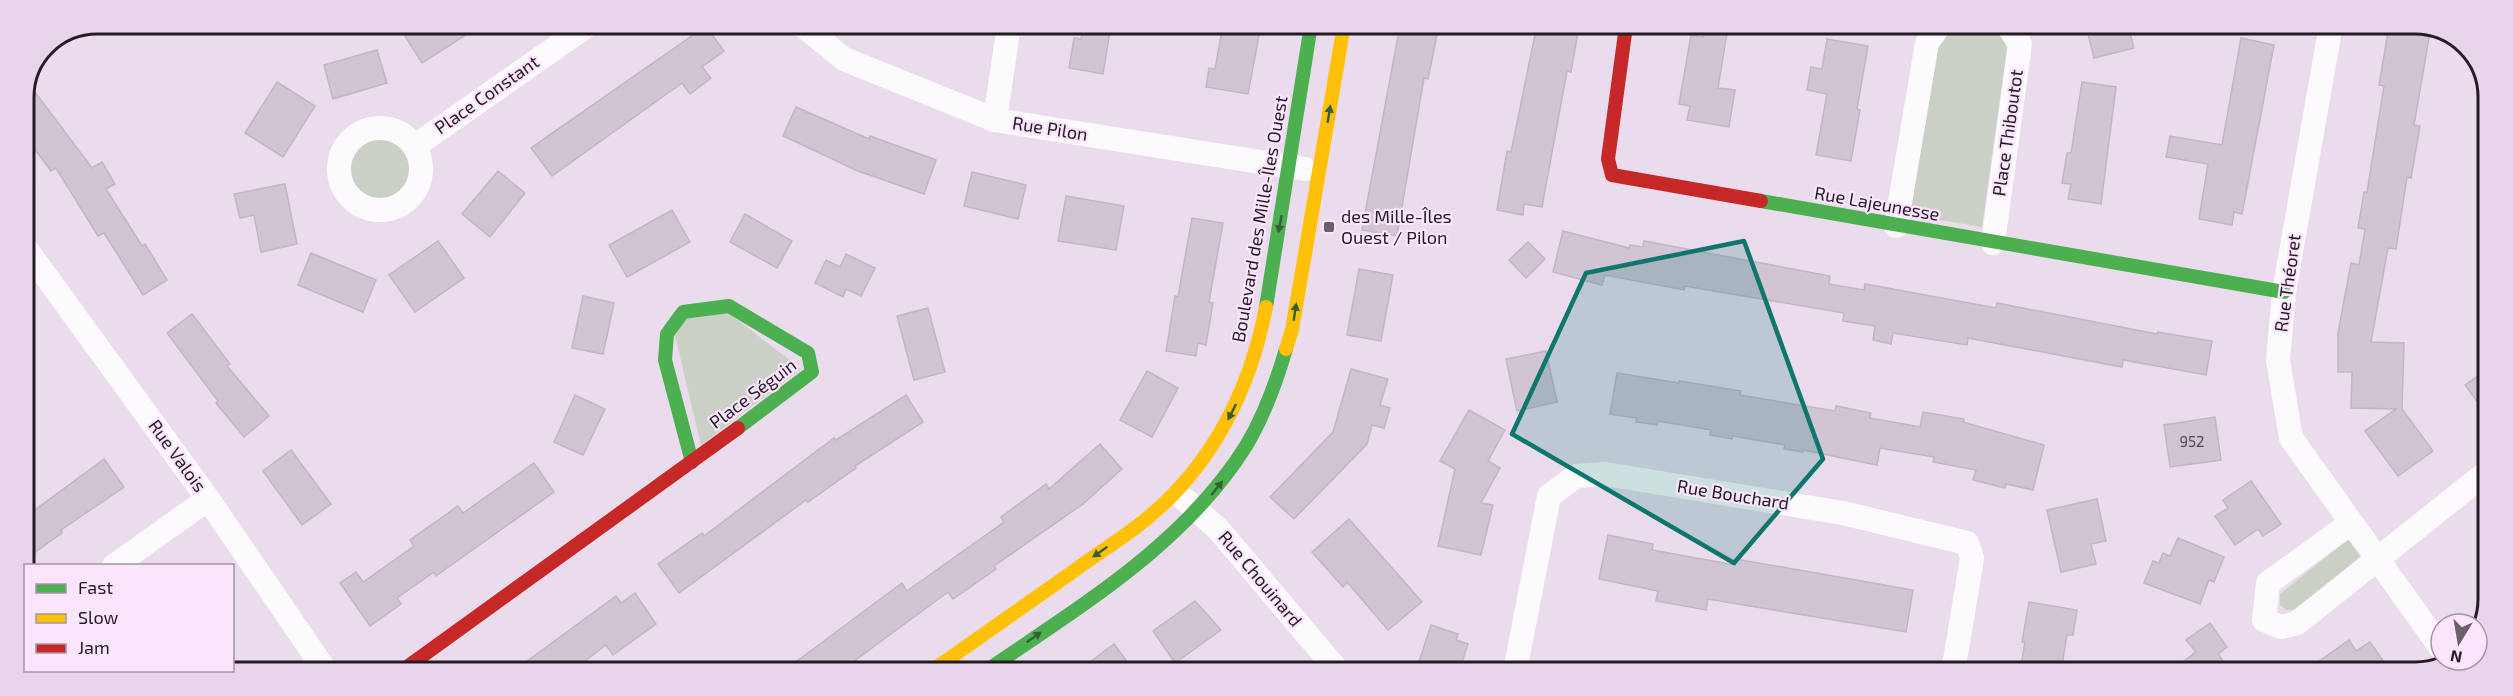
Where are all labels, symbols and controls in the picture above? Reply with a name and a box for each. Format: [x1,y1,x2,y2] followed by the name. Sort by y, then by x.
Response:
[430,50,543,138] street label: Place Constant
[1987,68,2027,198] street label: Place Thiboutot
[1226,94,1292,344] street label: Boulevard des Mille-Îles Ouest
[1325,104,1334,123] one-way arrow
[1011,111,1090,145] street label: Rue Pilon
[1813,181,1941,225] street label: Rue Lajeunesse
[1341,205,1452,248] place label: des Mille-Îles Ouest / Pilon
[1275,215,1284,234] one-way arrow
[1322,220,1336,234] marker: des Mille-Îles Ouest / Pilon
[2269,232,2305,333] street label: Rue Théoret
[1291,303,1300,322] one-way arrow
[705,353,800,433] street label: Place Séguin
[1227,404,1237,421] one-way arrow
[144,415,211,496] street label: Rue Valois
[2179,432,2205,450] house number: 952
[1676,474,1791,514] street label: Rue Bouchard
[1210,481,1223,496] one-way arrow
[1214,526,1307,631] street label: Rue Chouinard
[1092,546,1108,557] one-way arrow
[24,564,234,672] legend
[78,576,113,598] text: Fast
[78,606,119,628] text: Slow
[2429,612,2489,672] north arrow
[1025,631,1041,643] one-way arrow
[78,636,110,658] text: Jam
[2449,647,2464,668] text: N

